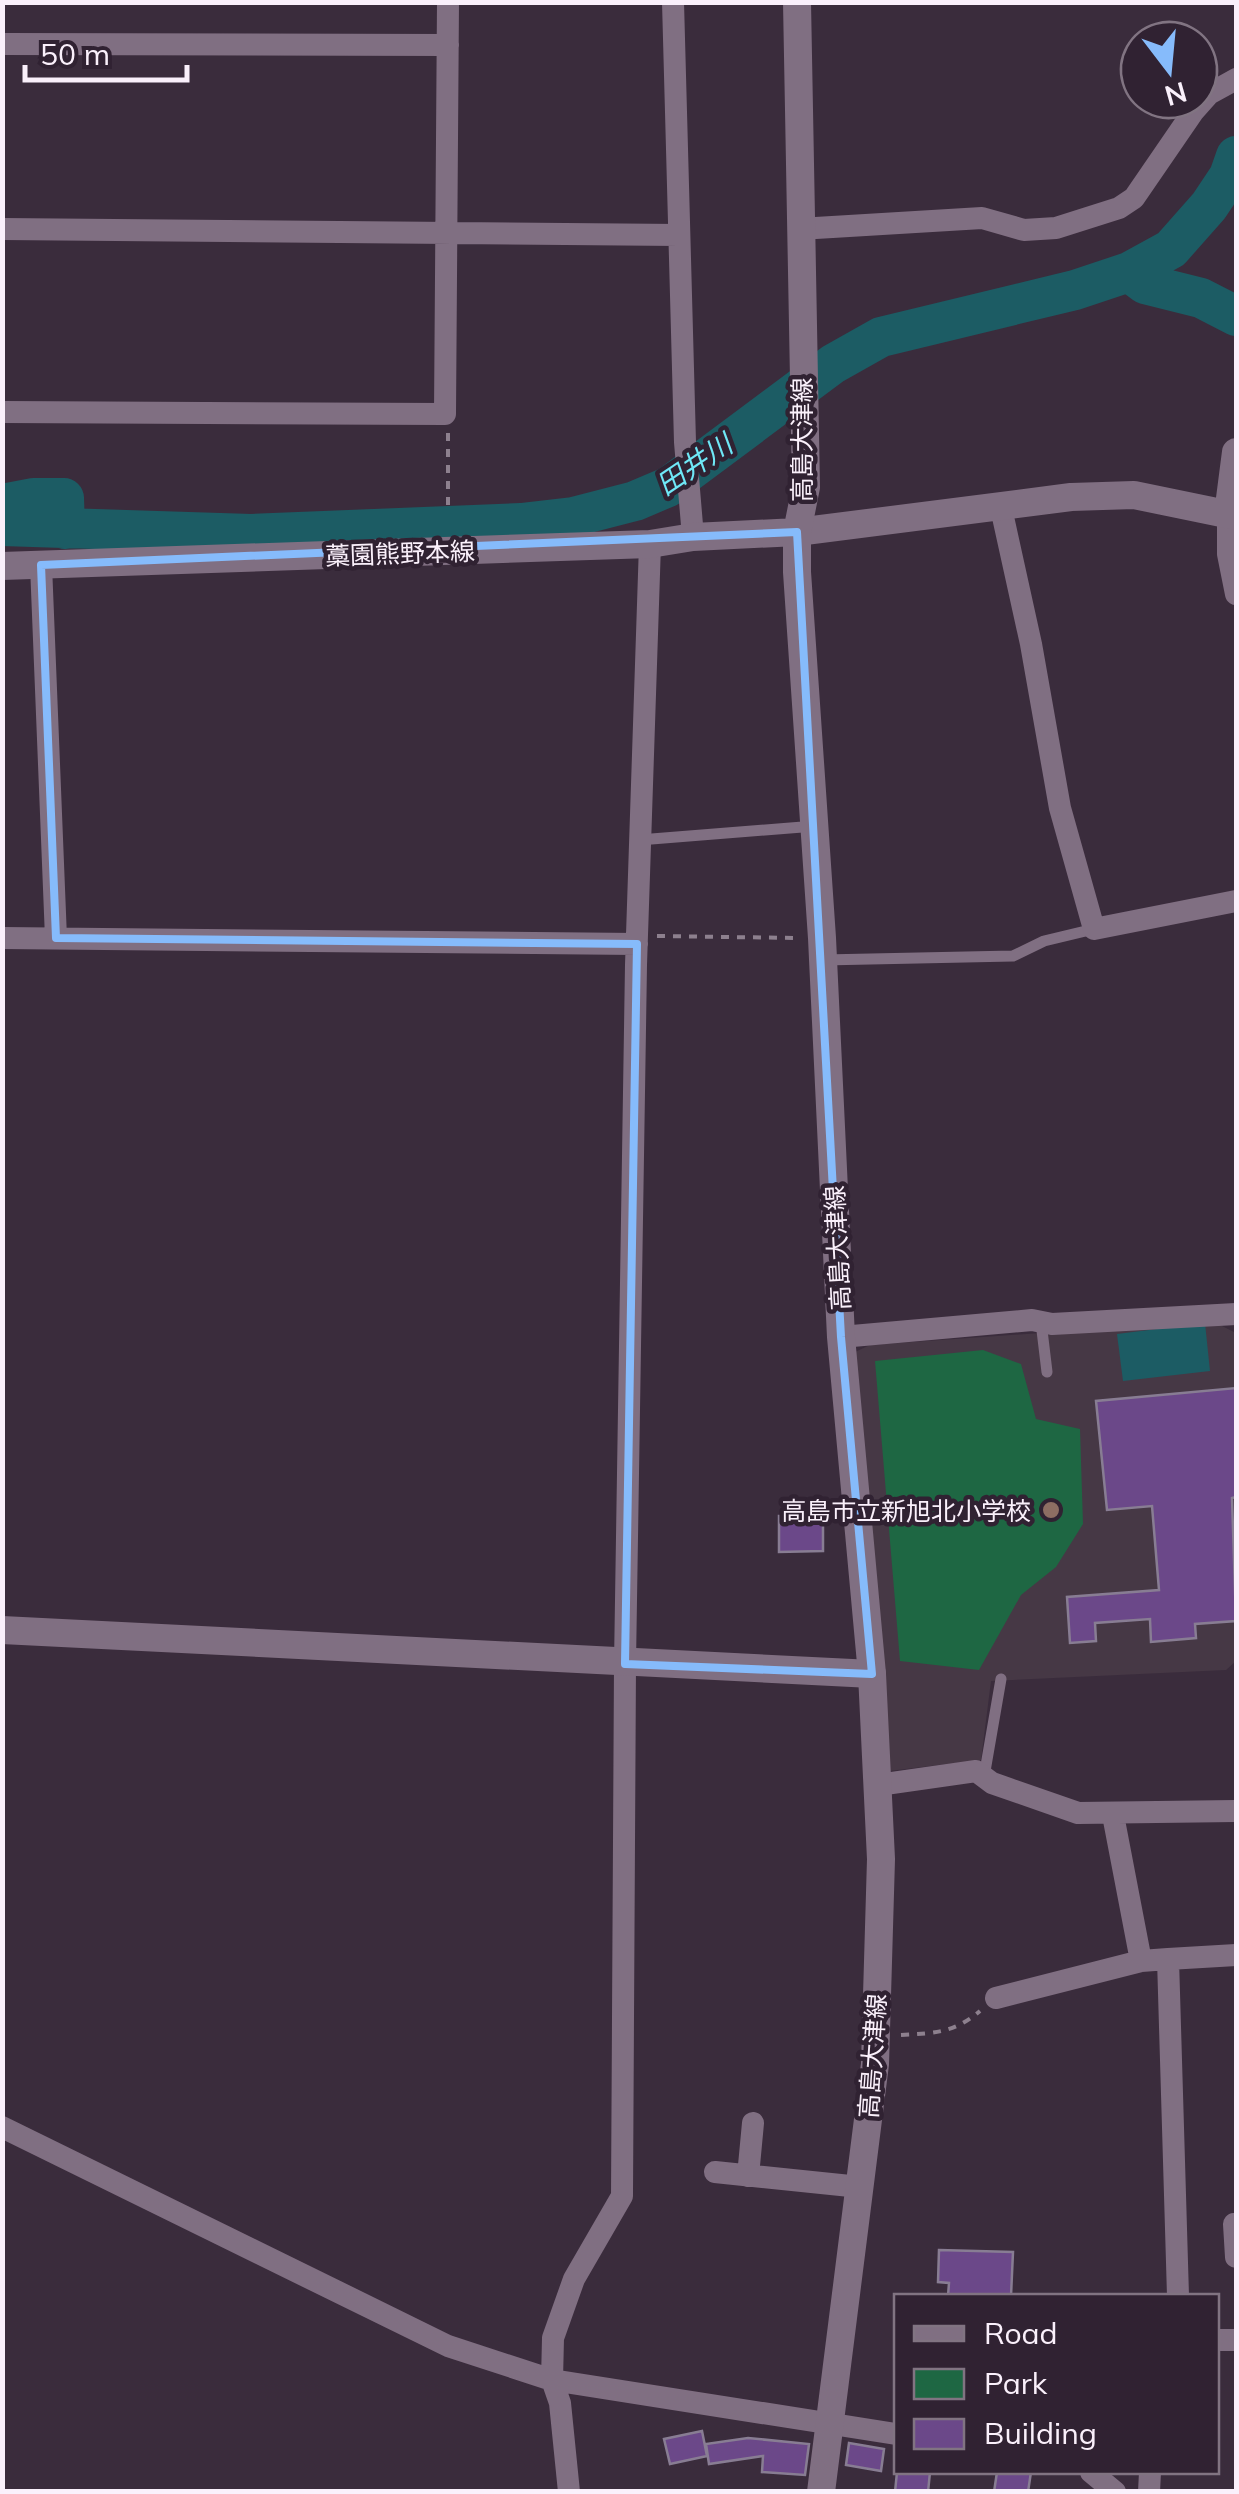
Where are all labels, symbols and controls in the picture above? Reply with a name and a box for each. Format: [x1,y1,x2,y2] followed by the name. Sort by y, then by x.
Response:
[25,20,188,82] scale bar
[1119,20,1219,120] north arrow
[40,35,110,73] text: 50 m
[1161,75,1191,114] text: N
[786,377,817,503] street label: 高島大津線
[649,424,741,502] water label: 田井川
[324,535,476,571] street label: 藁園熊野本線
[818,1185,856,1311] street label: 高島大津線
[781,1495,1031,1526] place label: 高島市立新旭北小学校
[1040,1499,1062,1521] marker: 高島市立新旭北小学校
[852,1993,892,2119] street label: 高島大津線
[894,2294,1219,2474] legend
[984,2314,1058,2352] text: Road
[984,2364,1048,2402] text: Park
[984,2414,1097,2452] text: Building

